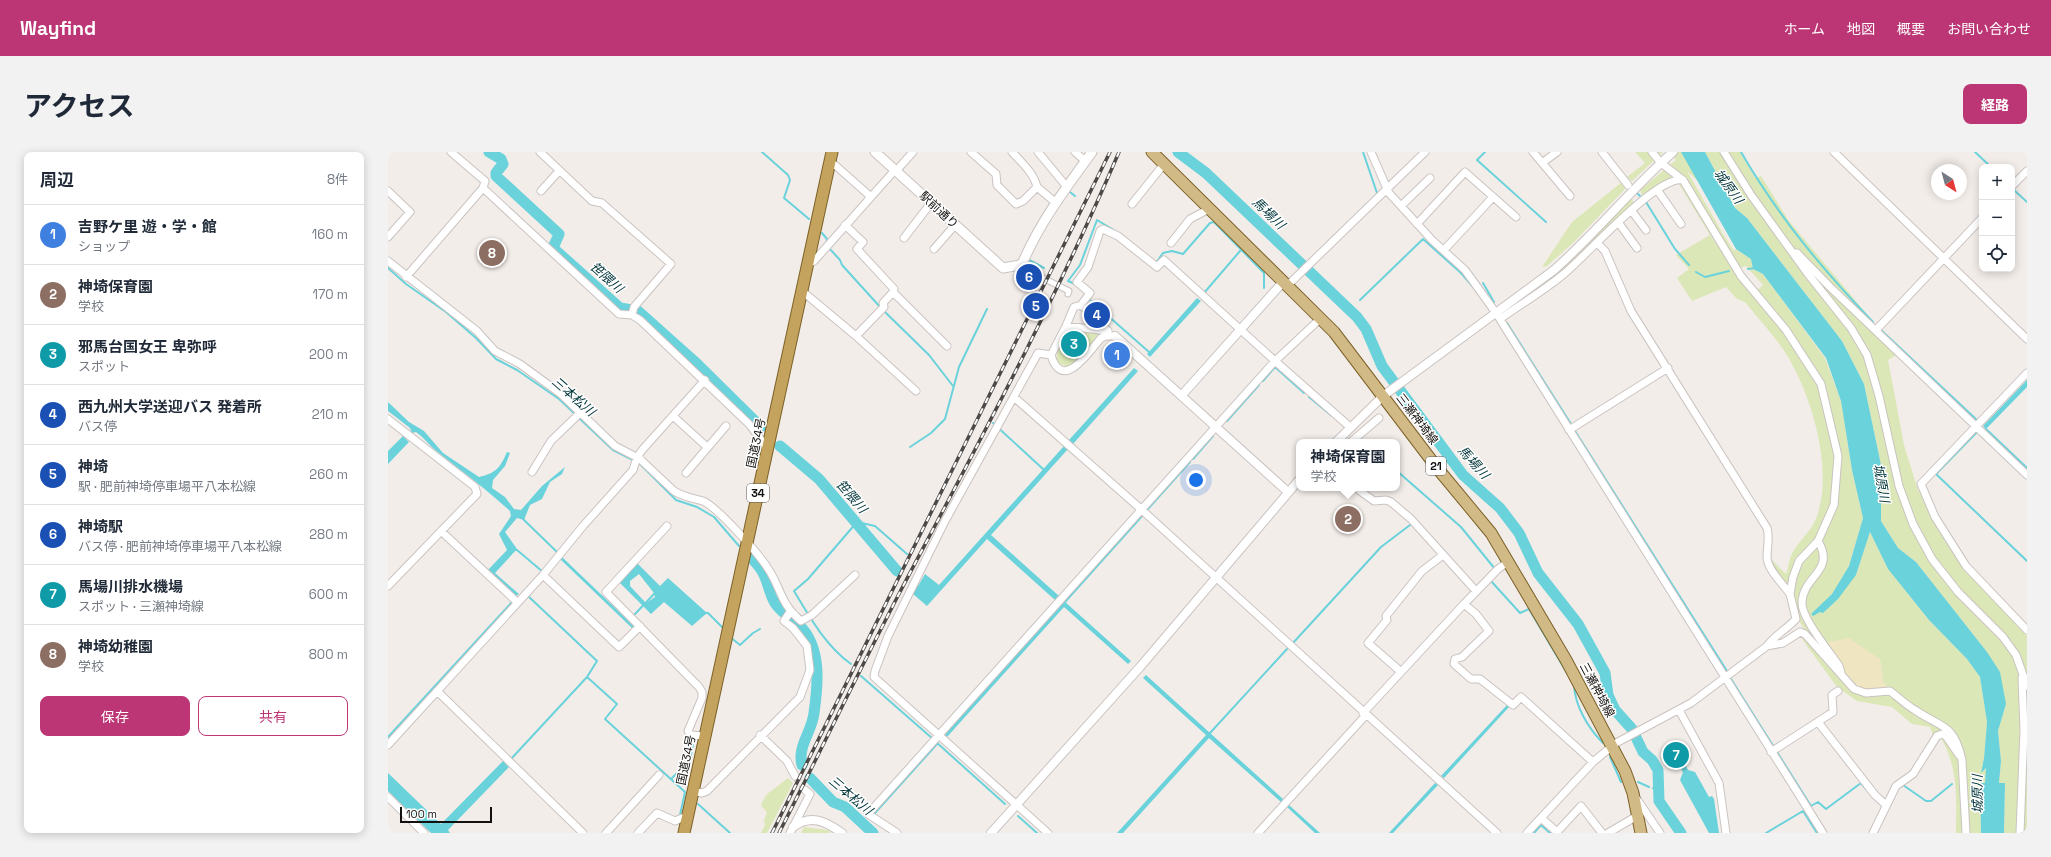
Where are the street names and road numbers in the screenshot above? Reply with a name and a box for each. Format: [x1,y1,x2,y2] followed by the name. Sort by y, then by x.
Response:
[916,188,962,232] street label: 駅前通り
[1393,390,1441,448] street label: 三瀬神埼線
[743,417,769,469] street label: 国道34号
[1426,457,1446,475] road number: 21
[747,484,769,502] road number: 34
[1576,660,1618,720] street label: 三瀬神埼線
[673,734,699,786] street label: 国道34号

